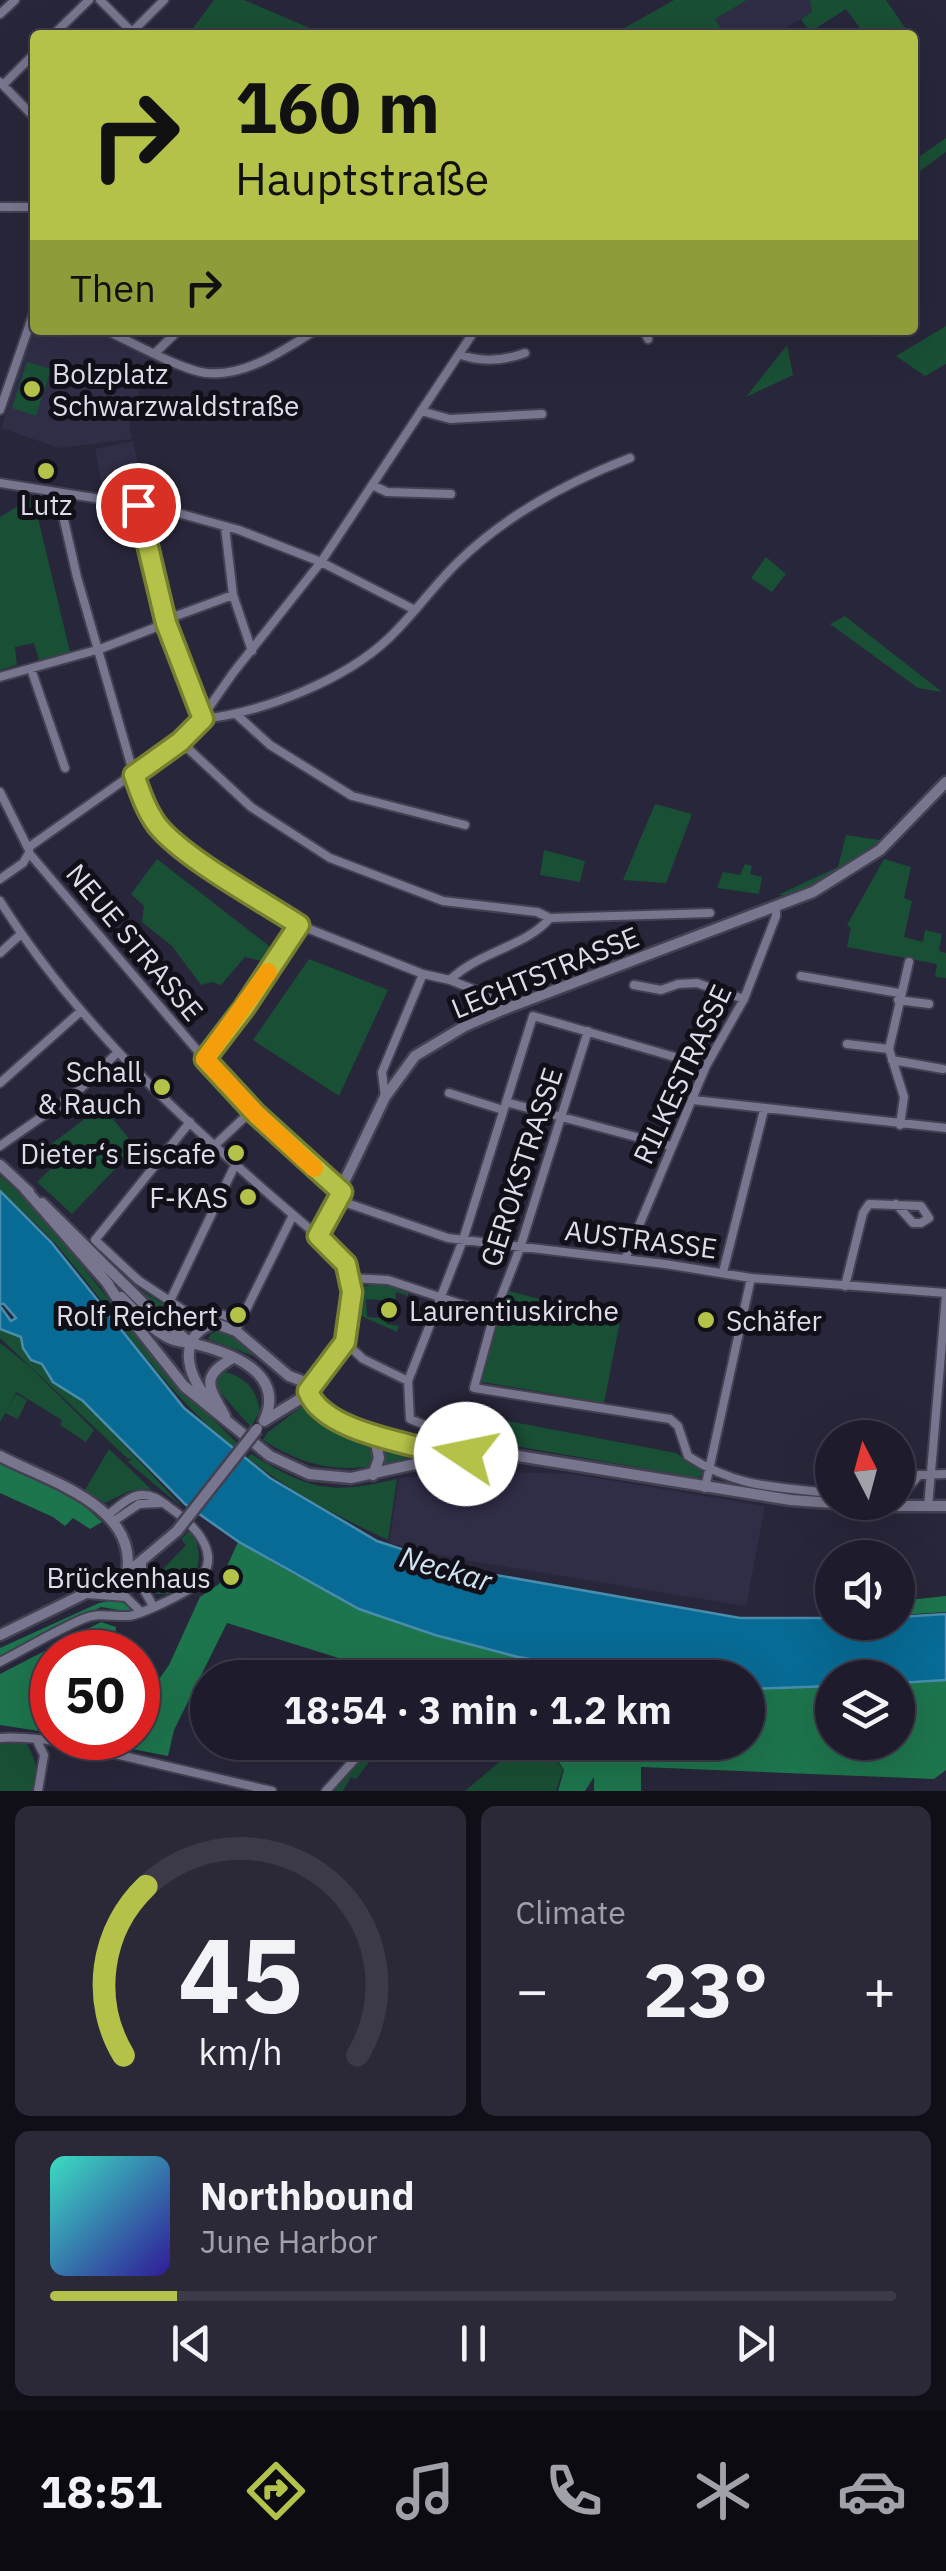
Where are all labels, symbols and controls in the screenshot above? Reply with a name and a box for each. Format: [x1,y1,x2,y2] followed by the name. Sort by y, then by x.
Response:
[235,61,440,152] text: 160 m
[70,70,200,200] icon: right
[235,149,489,207] text: Hauptstraße
[176,260,231,315] icon: right
[70,263,156,312] text: Then
[52,355,299,424] place label: Bolzplatz Schwarzwaldstraße
[21,378,43,400] marker: Bolzplatz Schwarzwaldstraße
[35,460,57,482] marker: Lutz
[96,463,181,548] pin
[111,478,166,533] icon: arrive
[20,486,72,523] place label: Lutz
[58,856,212,1028] street label: NEUE STRASSE
[446,917,644,1027] street label: LECHTSTRASSE
[624,978,740,1170] street label: RILKESTRASSE
[37,1053,142,1122] place label: Schall & Rauch
[471,1063,571,1271] street label: GEROKSTRASSE
[151,1076,173,1098] marker: Schall & Rauch
[20,1135,216,1172] place label: Dieter‘s Eiscafe
[225,1142,247,1164] marker: Dieter‘s Eiscafe
[149,1179,228,1216] place label: F-KAS
[237,1186,259,1208] marker: F-KAS
[563,1211,719,1267] street label: AUSTRASSE
[409,1292,619,1329] place label: Laurentiuskirche
[56,1297,218,1334] place label: Rolf Reichert
[378,1299,400,1321] marker: Laurentiuskirche
[726,1302,822,1339] place label: Schäfer
[227,1304,249,1326] marker: Rolf Reichert
[695,1309,717,1331] marker: Schäfer
[414,1402,518,1506] position arrow
[815,1420,915,1520] north arrow
[815,1420,915,1760] map controls
[396,1536,498,1600] water label: Neckar
[815,1540,915,1640] button: sound
[46,1559,211,1596] place label: Brückenhaus
[220,1566,242,1588] marker: Brückenhaus
[30,1630,160,1760] speed limit sign: 50
[815,1660,915,1760] button: layers
[283,1685,672,1734] text: 18:54 · 3 min · 1.2 km
[516,1891,626,1933] text: Climate
[178,1906,303,2042] text: 45
[643,1940,768,2038] text: 23°
[516,1954,549,2025] text: −
[863,1954,896,2025] text: +
[198,2028,282,2075] text: km/h
[200,2171,415,2220] text: Northbound
[200,2220,377,2262] text: June Harbor
[164,2316,219,2371] icon: previous
[446,2316,501,2371] icon: pause
[728,2316,783,2371] icon: next
[241,2456,311,2526] icon: directions
[390,2456,460,2526] icon: music
[539,2456,609,2526] icon: phone
[688,2456,758,2526] icon: climate
[837,2456,907,2526] icon: car
[39,2462,162,2520] text: 18:51

